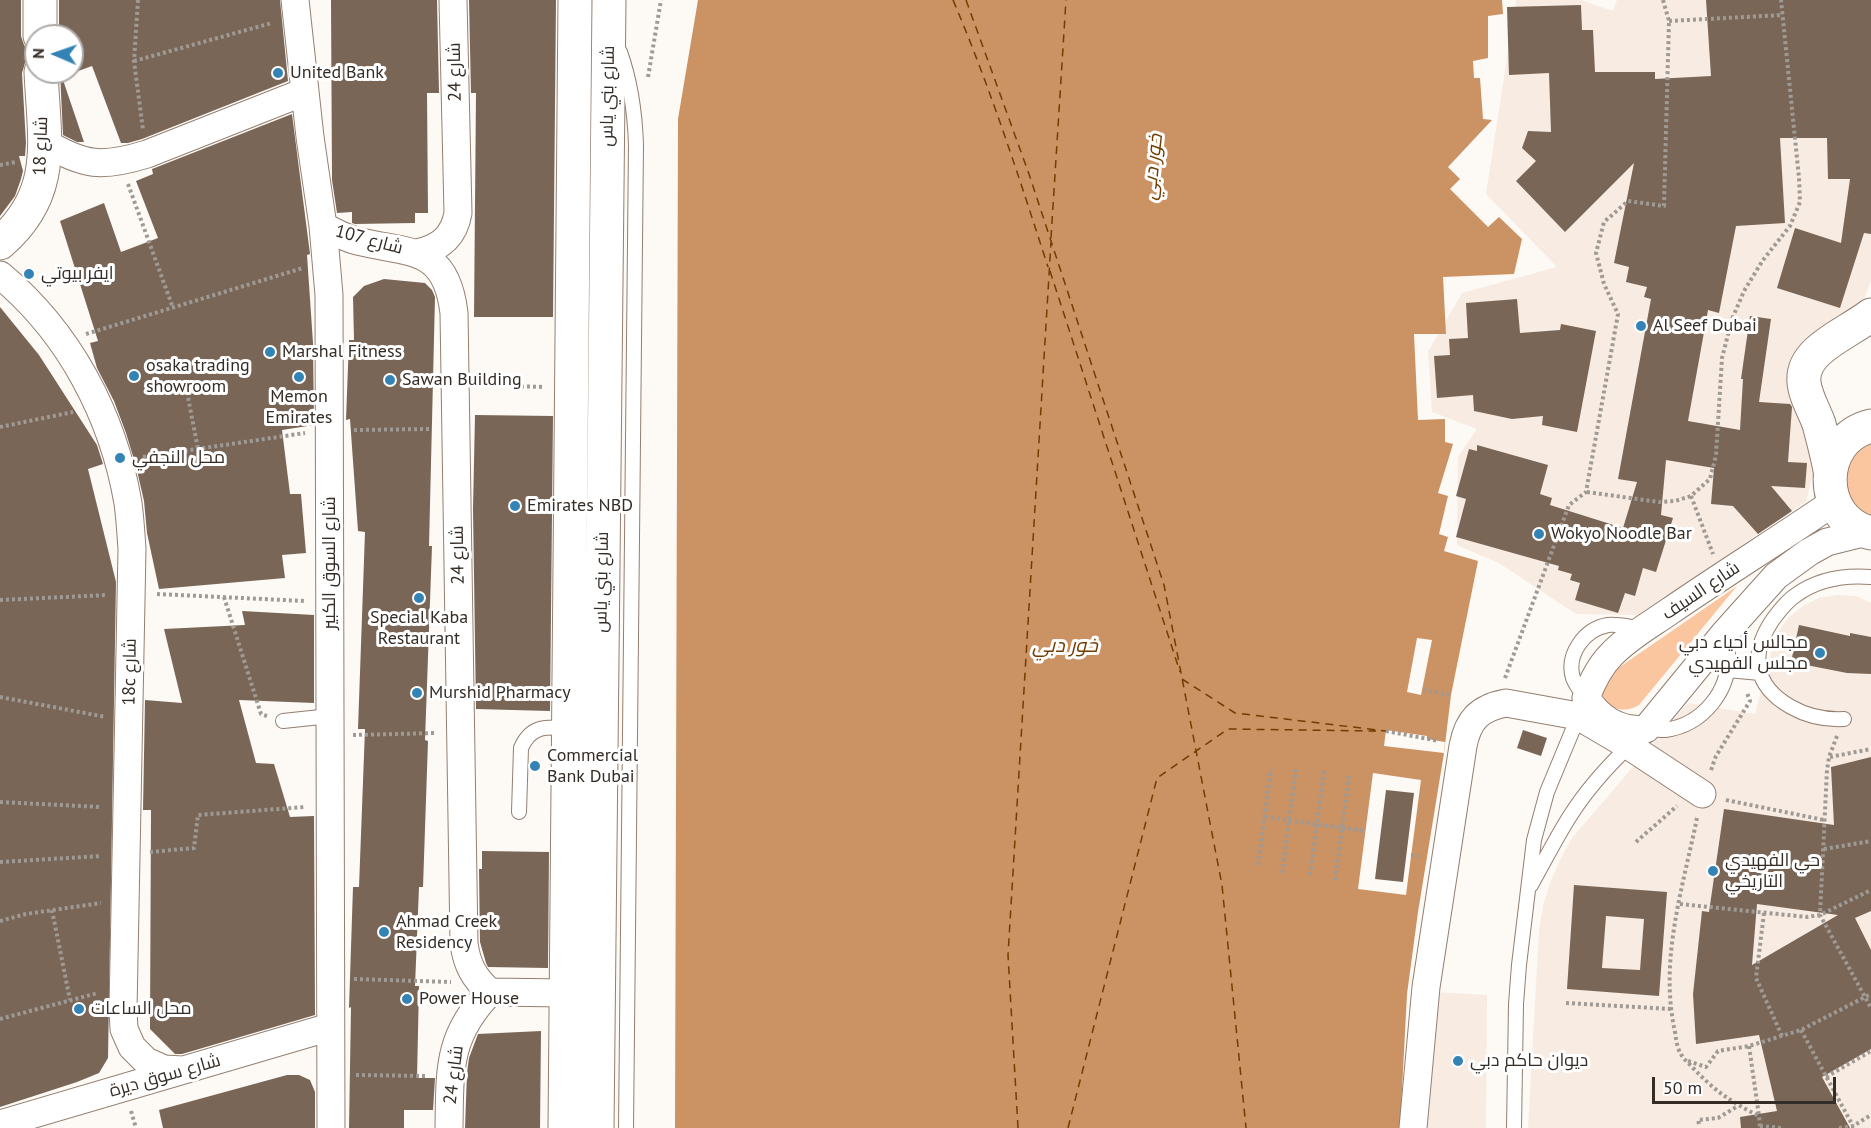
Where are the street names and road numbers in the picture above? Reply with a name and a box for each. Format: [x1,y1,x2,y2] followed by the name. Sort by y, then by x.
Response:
[444,42,466,102] street label: شارع 24
[596,45,620,147] street label: شارع بني ياس
[29,116,53,176] street label: شارع 18
[333,221,405,259] street label: شارع 107
[319,496,341,630] street label: شارع السوق الكبير
[447,525,469,585] street label: شارع 24
[590,531,614,633] street label: شارع بني ياس
[1658,557,1744,625] street label: شارع السيف
[119,638,141,706] street label: 18c شارع
[440,1044,468,1106] street label: شارع 24
[107,1050,223,1102] street label: شارع سوق ديرة

